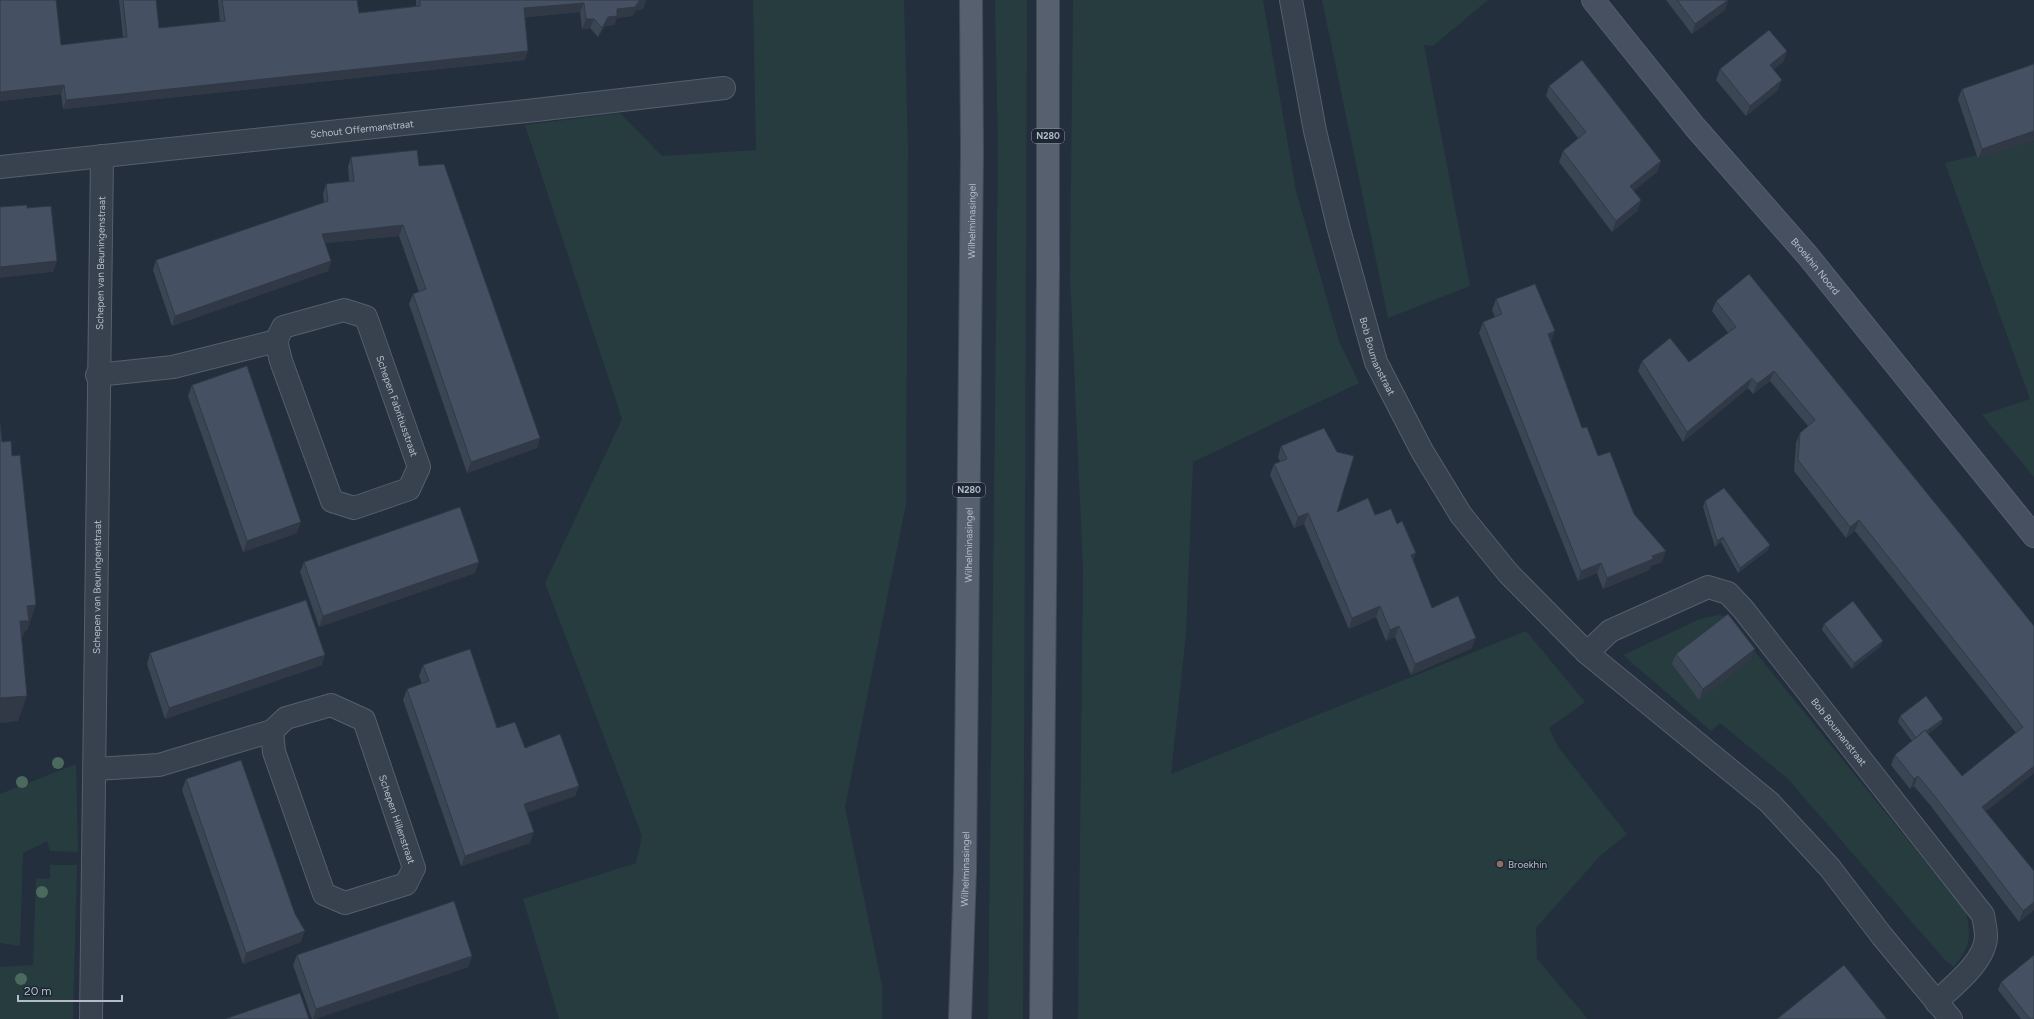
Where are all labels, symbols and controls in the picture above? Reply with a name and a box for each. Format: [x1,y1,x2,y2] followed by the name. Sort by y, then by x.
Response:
[310,117,415,141] street label: Schout Offermanstraat
[1032,129,1064,143] road number: N280
[965,184,979,259] street label: Wilhelminasingel
[93,196,108,330] street label: Schepen van Beuningenstraat
[1788,235,1843,298] street label: Broekhin Noord
[1357,316,1398,398] street label: Bob Boumanstraat
[373,354,421,459] street label: Schepen Fabritiusstraat
[953,483,985,497] road number: N280
[962,507,976,583] street label: Wilhelminasingel
[90,520,104,654] street label: Schepen van Beuningenstraat
[1808,695,1870,769] street label: Bob Boumanstraat
[376,773,418,866] street label: Schepen Hillenstraat
[958,831,972,907] street label: Wilhelminasingel
[1508,858,1548,871] place label: Broekhin
[1495,859,1505,869] marker: Broekhin
[18,977,122,1003] scale bar
[24,984,52,998] text: 20 m

